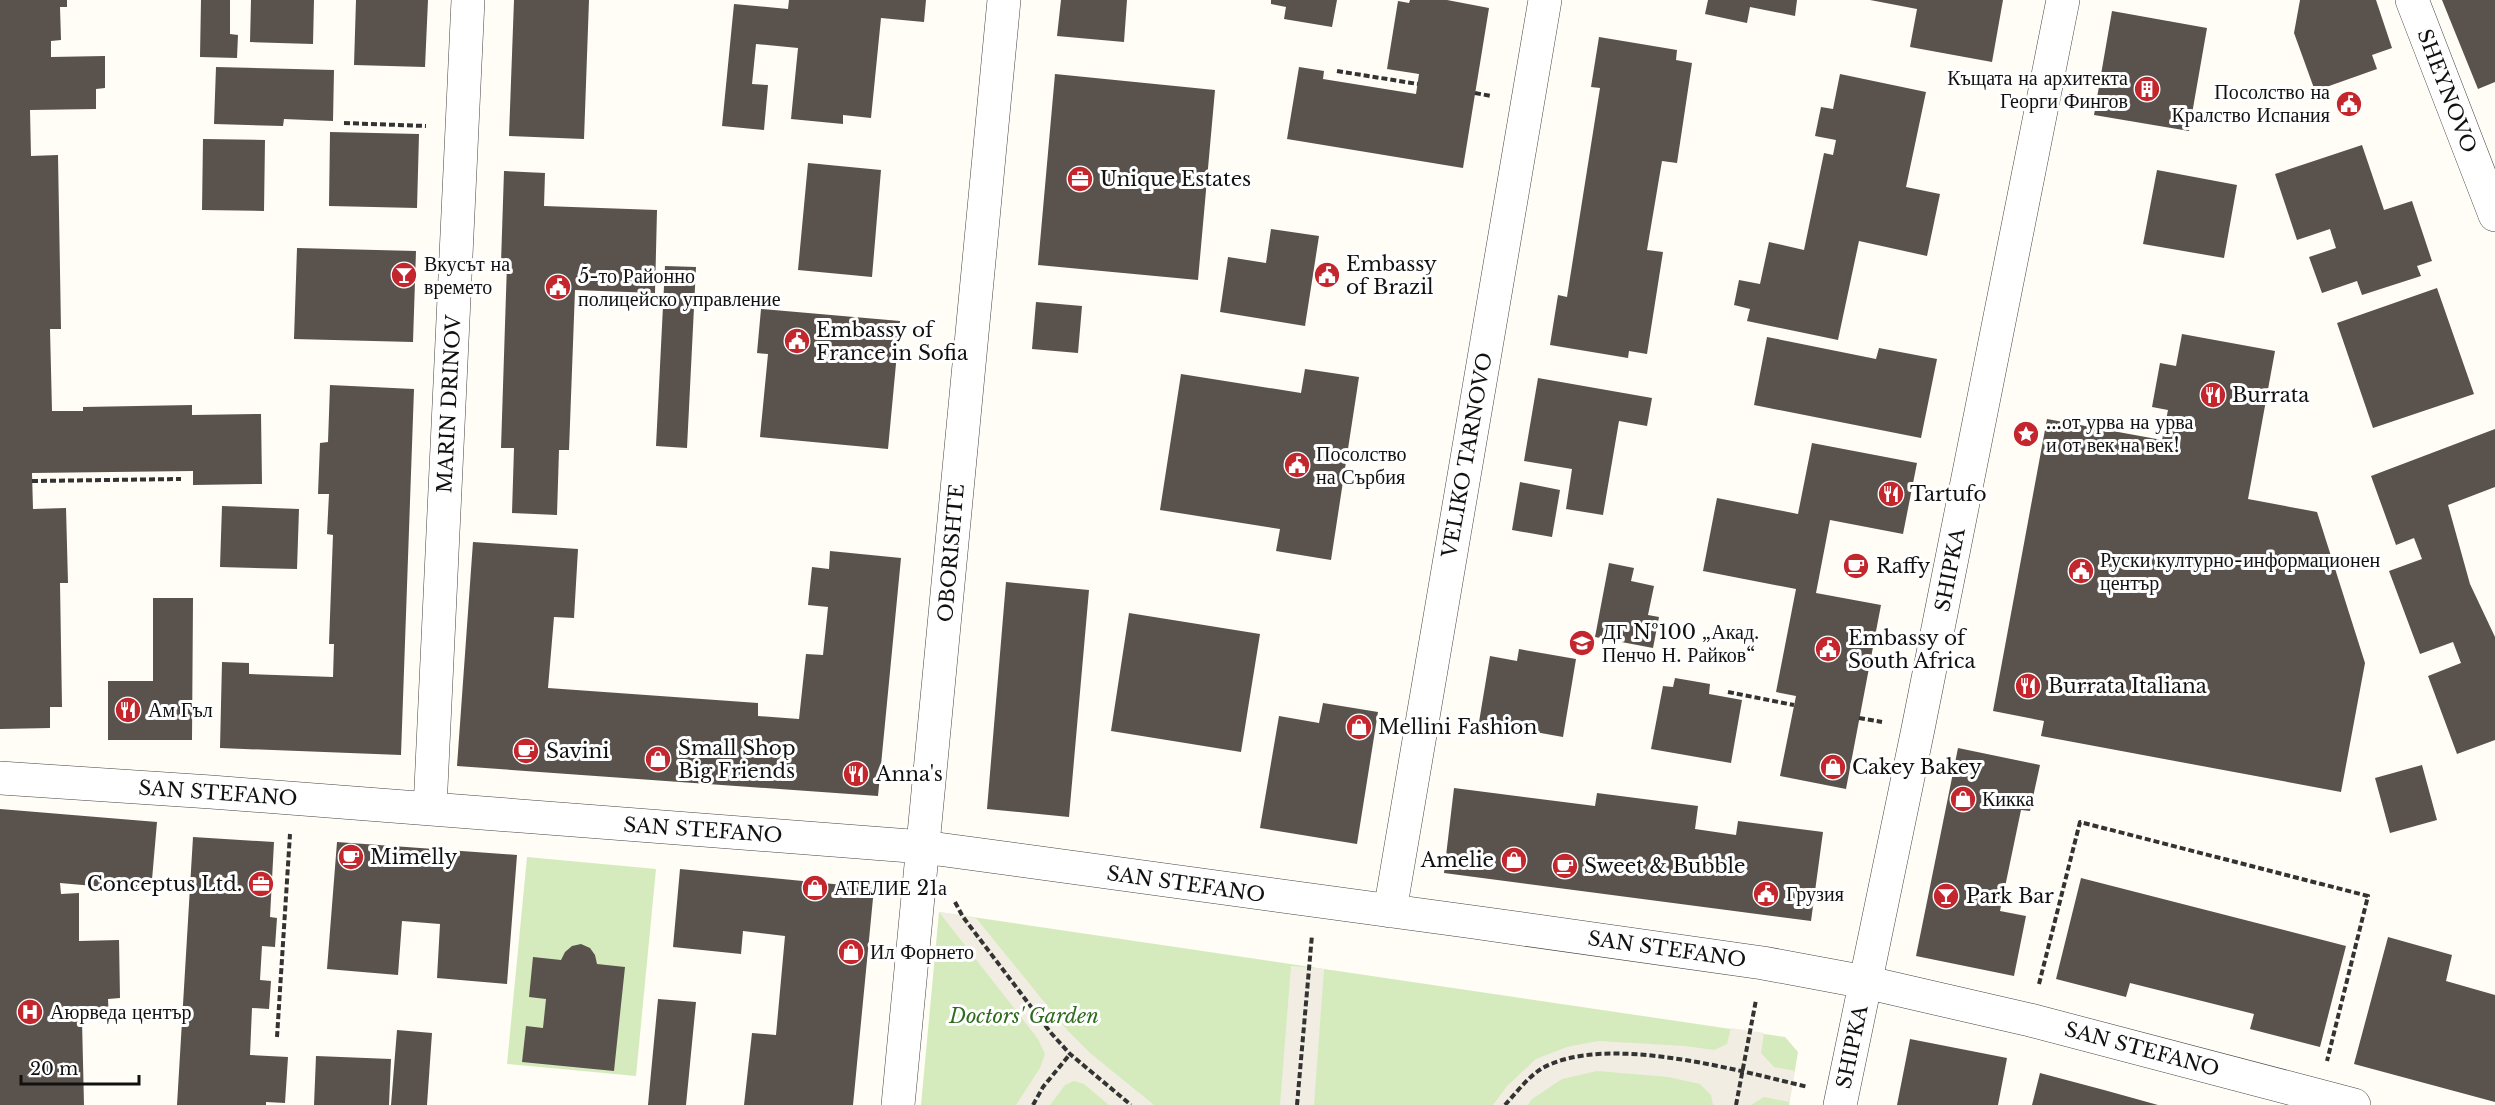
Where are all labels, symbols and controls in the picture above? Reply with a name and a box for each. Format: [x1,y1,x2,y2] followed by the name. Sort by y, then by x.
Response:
[2412,26,2482,156] street label: SHEYNOVO
[1947,66,2128,113] place label: Къщата на архитекта Георги Фингов
[2132,74,2162,104] building icon: Къщата на архитекта Георги Фингов
[2171,80,2330,127] place label: Посолство на Кралство Испания
[2334,89,2364,119] public building icon: Посолство на Кралство Испания
[1065,164,1095,194] office icon: Unique Estates
[1100,167,1251,191] place label: Unique Estates
[424,252,510,299] place label: Вкусът на времето
[1346,252,1437,299] place label: Embassy of Brazil
[389,260,419,290] bar icon: Вкусът на времето
[1312,260,1342,290] public building icon: Embassy of Brazil
[578,264,781,311] place label: 5-то Районно полицейско управление
[543,272,573,302] public building icon: 5-то Районно полицейско управление
[432,314,466,494] street label: MARIN DRINOV
[816,318,969,365] place label: Embassy of France in Sofia
[782,326,812,356] public building icon: Embassy of France in Sofia
[1437,351,1497,560] street label: VELIKO TARNOVO
[2198,380,2228,410] restaurant icon: Burrata
[2232,383,2310,407] place label: Burrata
[2046,410,2193,457] place label: ...от урва на урва и от век на век!
[2011,419,2041,449] place icon: ...от урва на урва и от век на век!
[1316,442,1406,489] place label: Посолство на Сърбия
[1282,450,1312,480] public building icon: Посолство на Сърбия
[1876,479,1906,509] restaurant icon: Tartufo
[1910,482,1987,506] place label: Tartufo
[933,483,969,623] street label: OBORISHTE
[1930,526,1970,614] street label: SHIPKA
[2100,548,2381,595] place label: Руски културно-информационен център
[1841,551,1871,581] cafe icon: Raffy
[1876,554,1930,578] place label: Raffy
[2066,556,2096,586] public building icon: Руски културно-информационен център
[1602,620,1759,667] place label: ДГ №100 „Акад. Пенчо Н. Райков“
[1848,626,1976,673] place label: Embassy of South Africa
[1567,628,1597,658] school or university icon: ДГ №100 „Акад. Пенчо Н. Райков“
[1813,634,1843,664] public building icon: Embassy of South Africa
[2013,671,2043,701] restaurant icon: Burrata Italiana
[2048,674,2208,698] place label: Burrata Italiana
[113,695,143,725] restaurant icon: Ам Гъл
[148,698,213,722] place label: Ам Гъл
[1344,712,1374,742] shop icon: Mellini Fashion
[1378,715,1537,739] place label: Mellini Fashion
[511,736,541,766] cafe icon: Savini
[678,736,796,783] place label: Small Shop Big Friends
[546,739,609,763] place label: Savini
[643,744,673,774] shop icon: Small Shop Big Friends
[1818,752,1848,782] shop icon: Cakey Bakey
[1852,755,1982,779] place label: Cakey Bakey
[841,759,871,789] restaurant icon: Anna's
[875,762,943,786] place label: Anna's
[138,775,298,811] street label: SAN STEFANO
[1948,784,1978,814] shop icon: Кикка
[1982,787,2034,811] place label: Кикка
[623,812,783,848] street label: SAN STEFANO
[336,842,366,872] cafe icon: Mimelly
[370,845,457,869] place label: Mimelly
[1499,845,1529,875] shop icon: Amelie
[1420,848,1494,872] place label: Amelie
[1550,851,1580,881] cafe icon: Sweet & Bubble
[1584,854,1746,878] place label: Sweet & Bubble
[1105,861,1267,907] street label: SAN STEFANO
[246,869,276,899] office icon: Conceptus Ltd.
[87,872,242,896] place label: Conceptus Ltd.
[800,873,830,903] shop icon: АТЕЛИЕ 21а
[834,876,947,900] place label: АТЕЛИЕ 21а
[1751,879,1781,909] public building icon: Грузия
[1931,881,1961,911] bar icon: Park Bar
[1786,882,1844,906] place label: Грузия
[1966,884,2054,908] place label: Park Bar
[1586,926,1748,972] street label: SAN STEFANO
[836,937,866,967] shop icon: Ил Форнето
[870,940,974,964] place label: Ил Форнето
[15,997,45,1027] hospital icon: Аюрведа център
[50,1000,191,1024] place label: Аюрведа център
[1831,1003,1873,1091] street label: SHIPKA
[948,1004,1099,1028] park label: Doctors' Garden
[2062,1017,2222,1081] street label: SAN STEFANO
[21,1048,140,1086] scale bar
[30,1058,78,1080] text: 20 m

